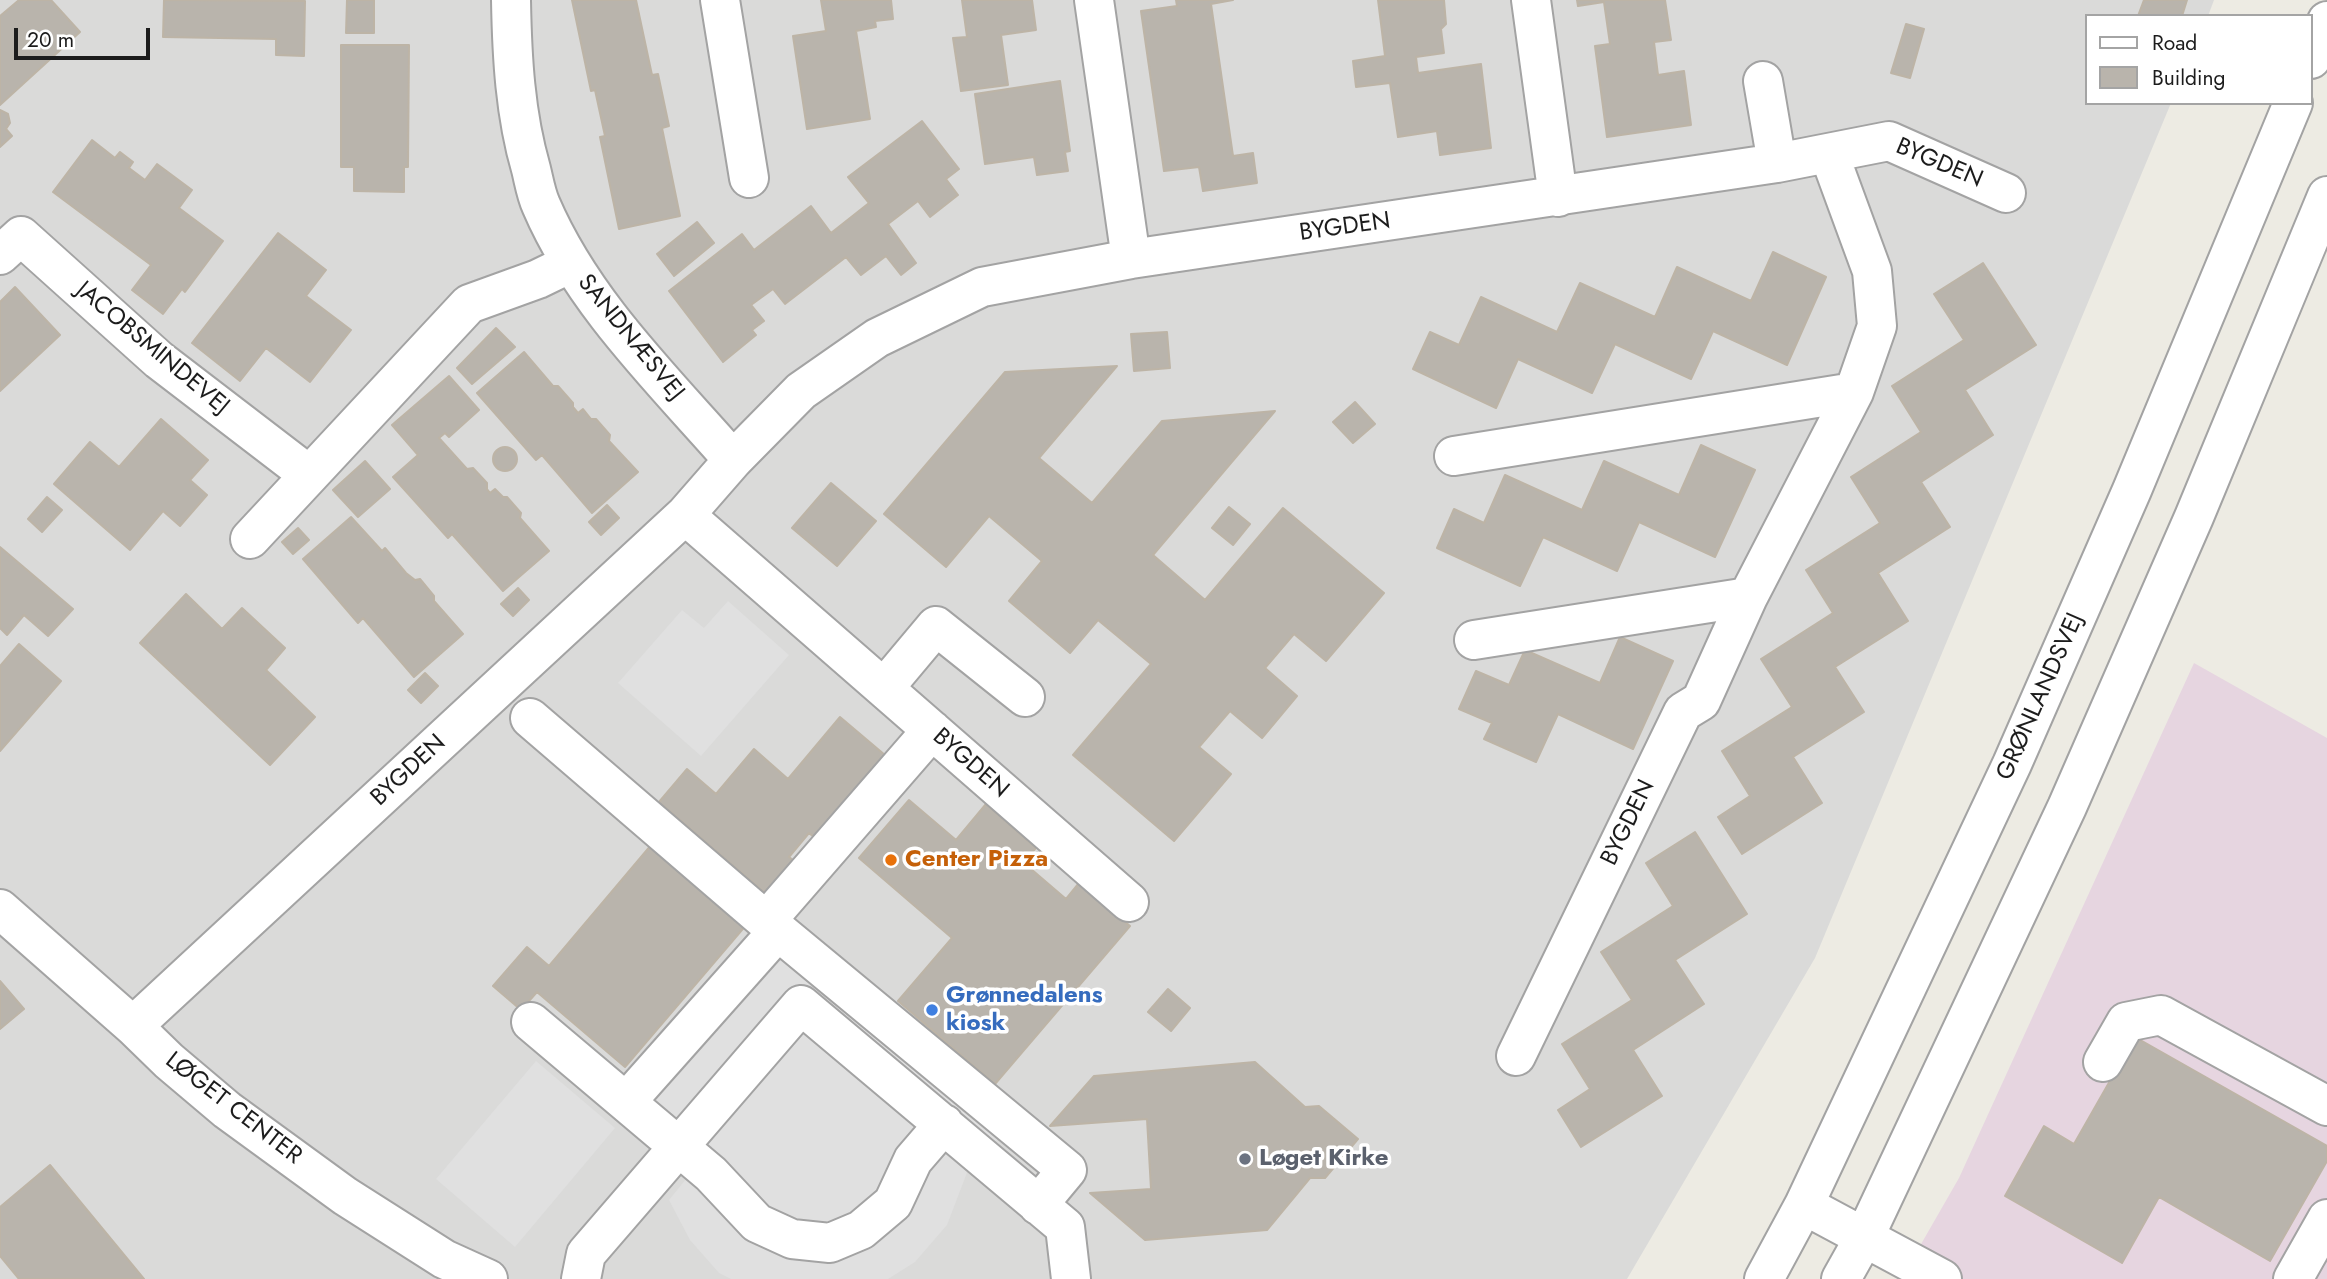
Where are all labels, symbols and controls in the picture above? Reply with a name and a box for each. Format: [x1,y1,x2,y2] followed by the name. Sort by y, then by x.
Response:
[18,14,154,58] scale bar
[2086,14,2313,105] legend
[27,25,74,55] text: 20 m
[2152,28,2197,58] text: Road
[2152,63,2225,93] text: Building
[1891,133,1987,195] street label: BYGDEN
[1298,207,1392,249] street label: BYGDEN
[571,269,689,407] street label: SANDNÆSVEJ
[70,277,234,421] street label: JACOBSMINDEVEJ
[1991,609,2091,785] street label: GRØNLANDSVEJ
[926,723,1014,805] street label: BYGDEN
[366,729,452,813] street label: BYGDEN
[1596,775,1662,871] street label: BYGDEN
[905,846,1048,874] place label: Center Pizza
[883,852,899,868] marker: Center Pizza
[946,982,1103,1038] place label: Grønnedalens kiosk
[924,1002,940,1018] marker: Grønnedalens kiosk
[159,1047,307,1171] street label: LØGET CENTER
[1259,1145,1389,1173] place label: Løget Kirke
[1237,1151,1253,1167] marker: Løget Kirke

